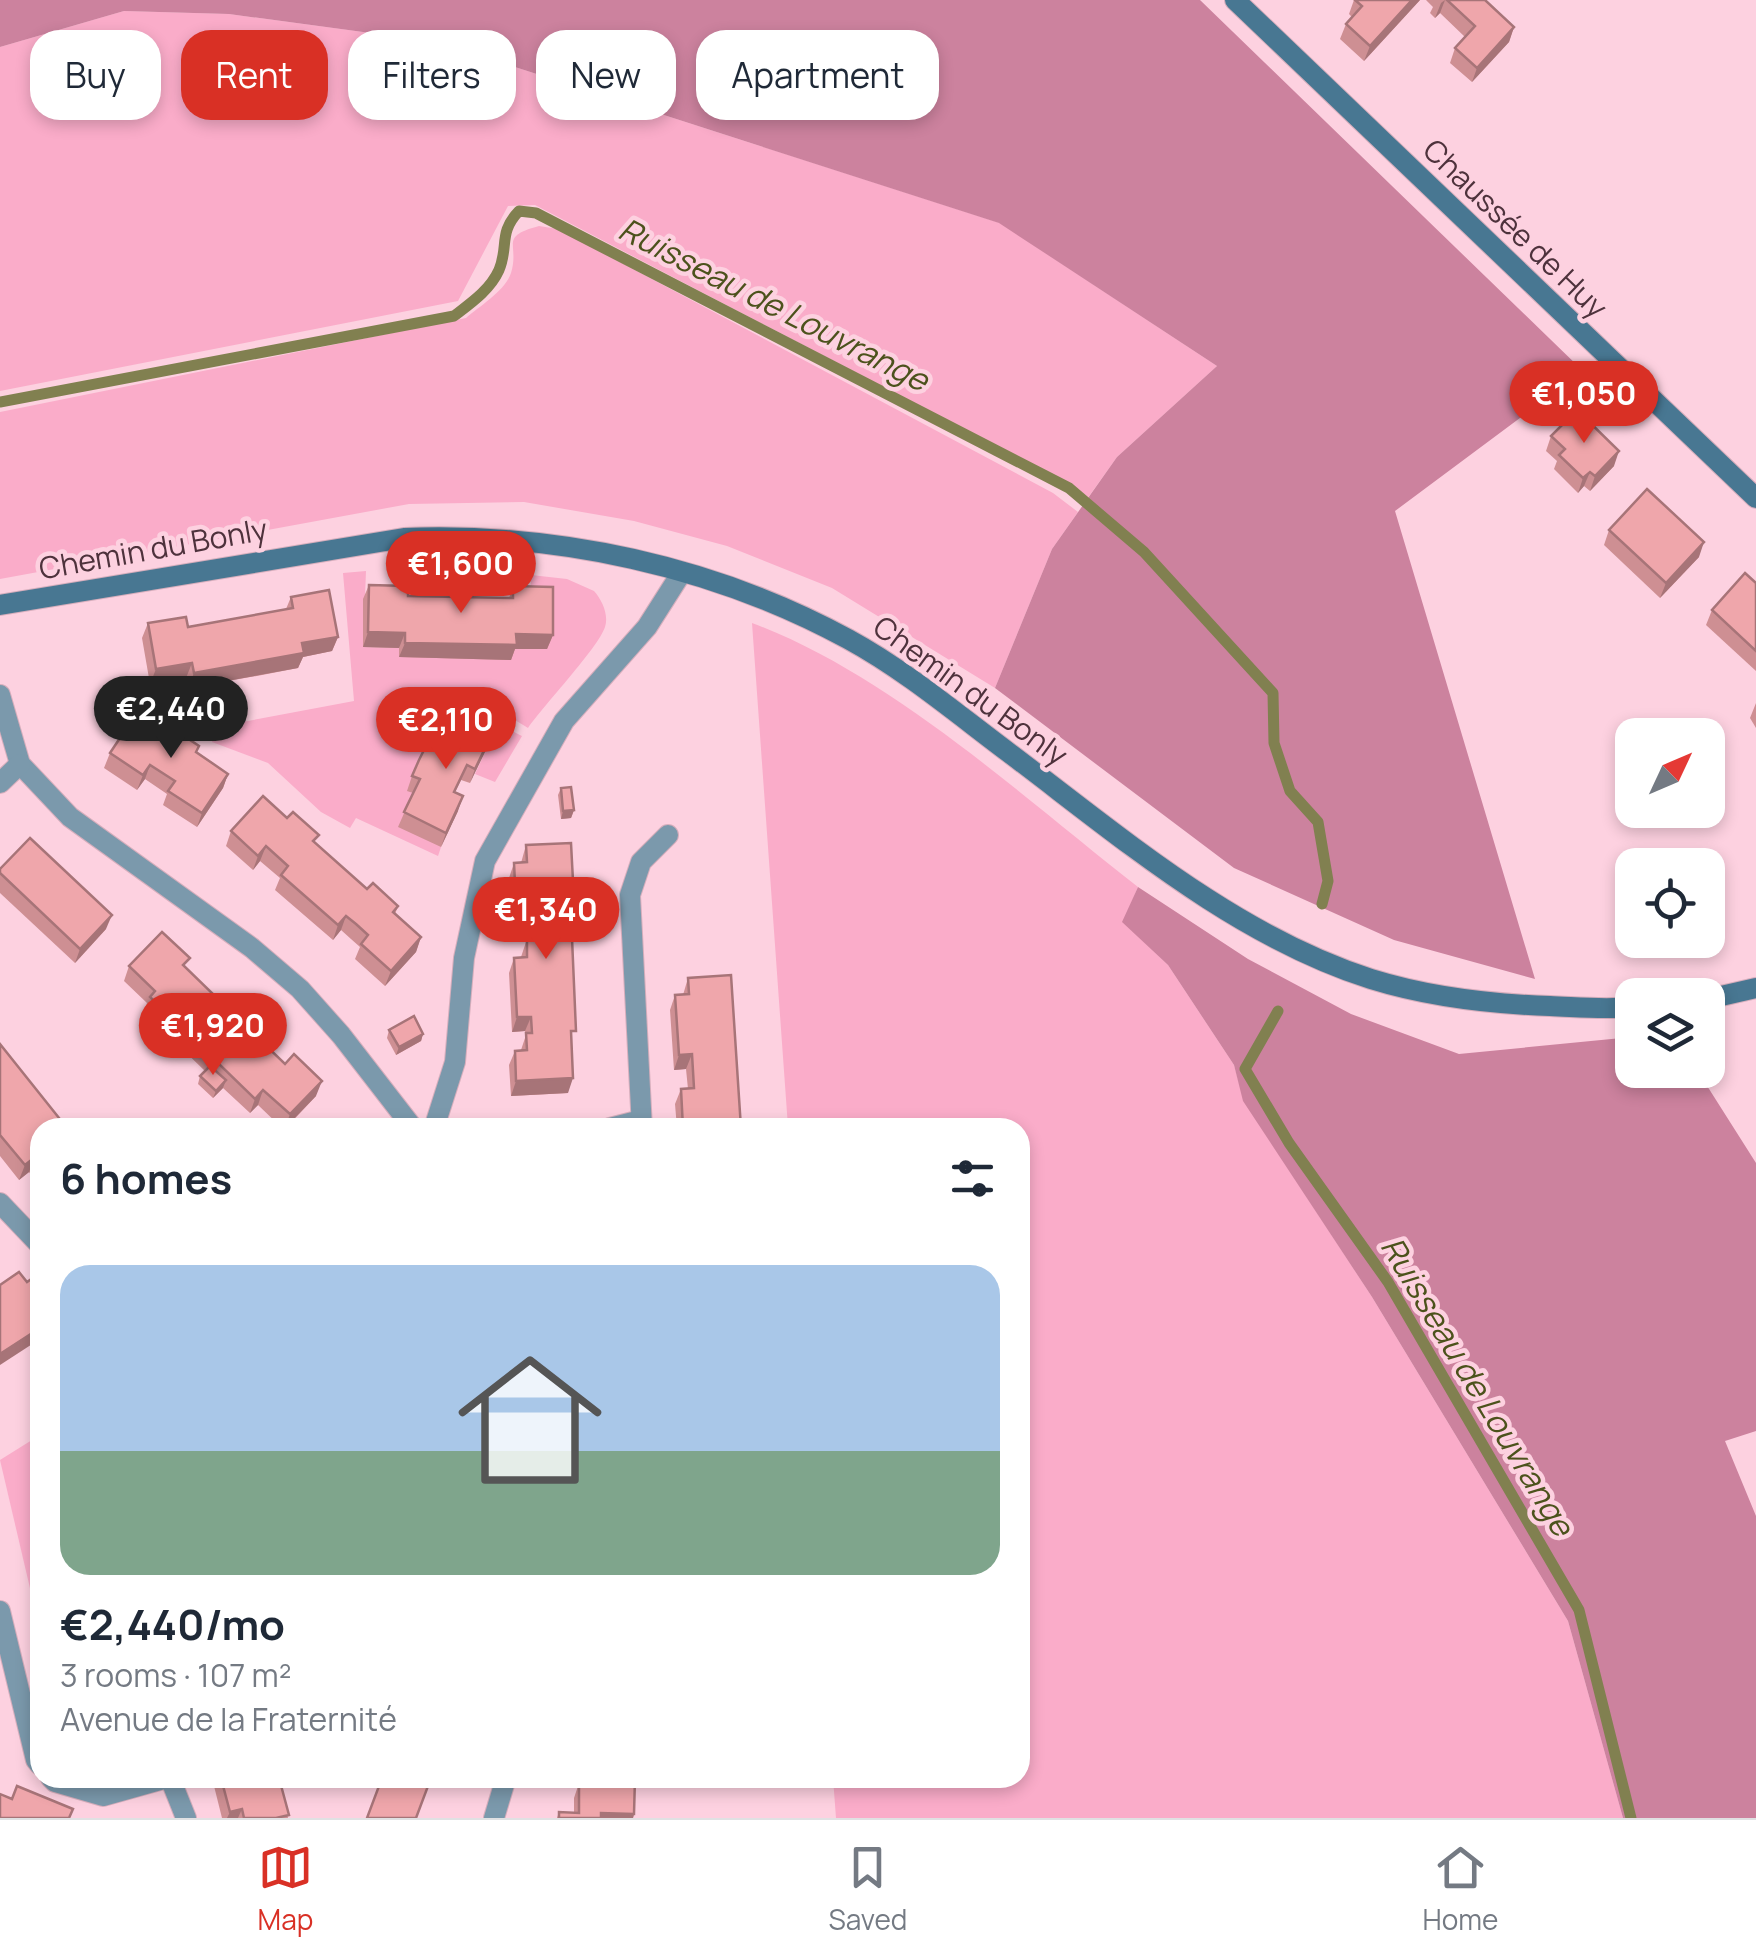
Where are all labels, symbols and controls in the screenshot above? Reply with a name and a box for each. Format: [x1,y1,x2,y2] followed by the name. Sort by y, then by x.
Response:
[30,30,161,120] chip: Buy
[181,30,328,120] chip: Rent
[348,30,516,120] chip: Filters
[536,30,676,120] chip: New
[696,30,939,120] chip: Apartment
[1415,129,1617,327] street label: Chaussée de Huy
[612,207,938,402] water label: Ruisseau de Louvrange
[1503,361,1665,446] pin: €1,050
[1531,371,1637,415] text: €1,050
[36,508,270,588] street label: Chemin du Bonly
[380,531,542,616] pin: €1,600
[408,541,514,585] text: €1,600
[865,606,1077,775] street label: Chemin du Bonly
[90,676,252,761] pin: €2,440
[116,686,226,730] text: €2,440
[365,687,527,772] pin: €2,110
[398,697,494,741] text: €2,110
[1615,718,1725,828] north arrow
[1615,718,1725,1088] map controls
[1615,848,1725,958] button: locate
[465,877,627,962] pin: €1,340
[494,887,598,931] text: €1,340
[1615,978,1725,1088] button: layers
[132,993,294,1078] pin: €1,920
[161,1003,265,1047] text: €1,920
[60,1149,232,1207] text: 6 homes
[945,1151,1000,1206] icon: filters
[1371,1228,1586,1546] water label: Ruisseau de Louvrange
[440,1330,620,1510] icon: home
[60,1595,285,1653] text: €2,440/mo
[60,1653,292,1697] text: 3 rooms · 107 m²
[60,1697,397,1741] text: Avenue de la Fraternité
[258,1840,313,1938] tab: Map
[829,1840,907,1938] tab: Saved
[1423,1840,1498,1938] tab: Home

